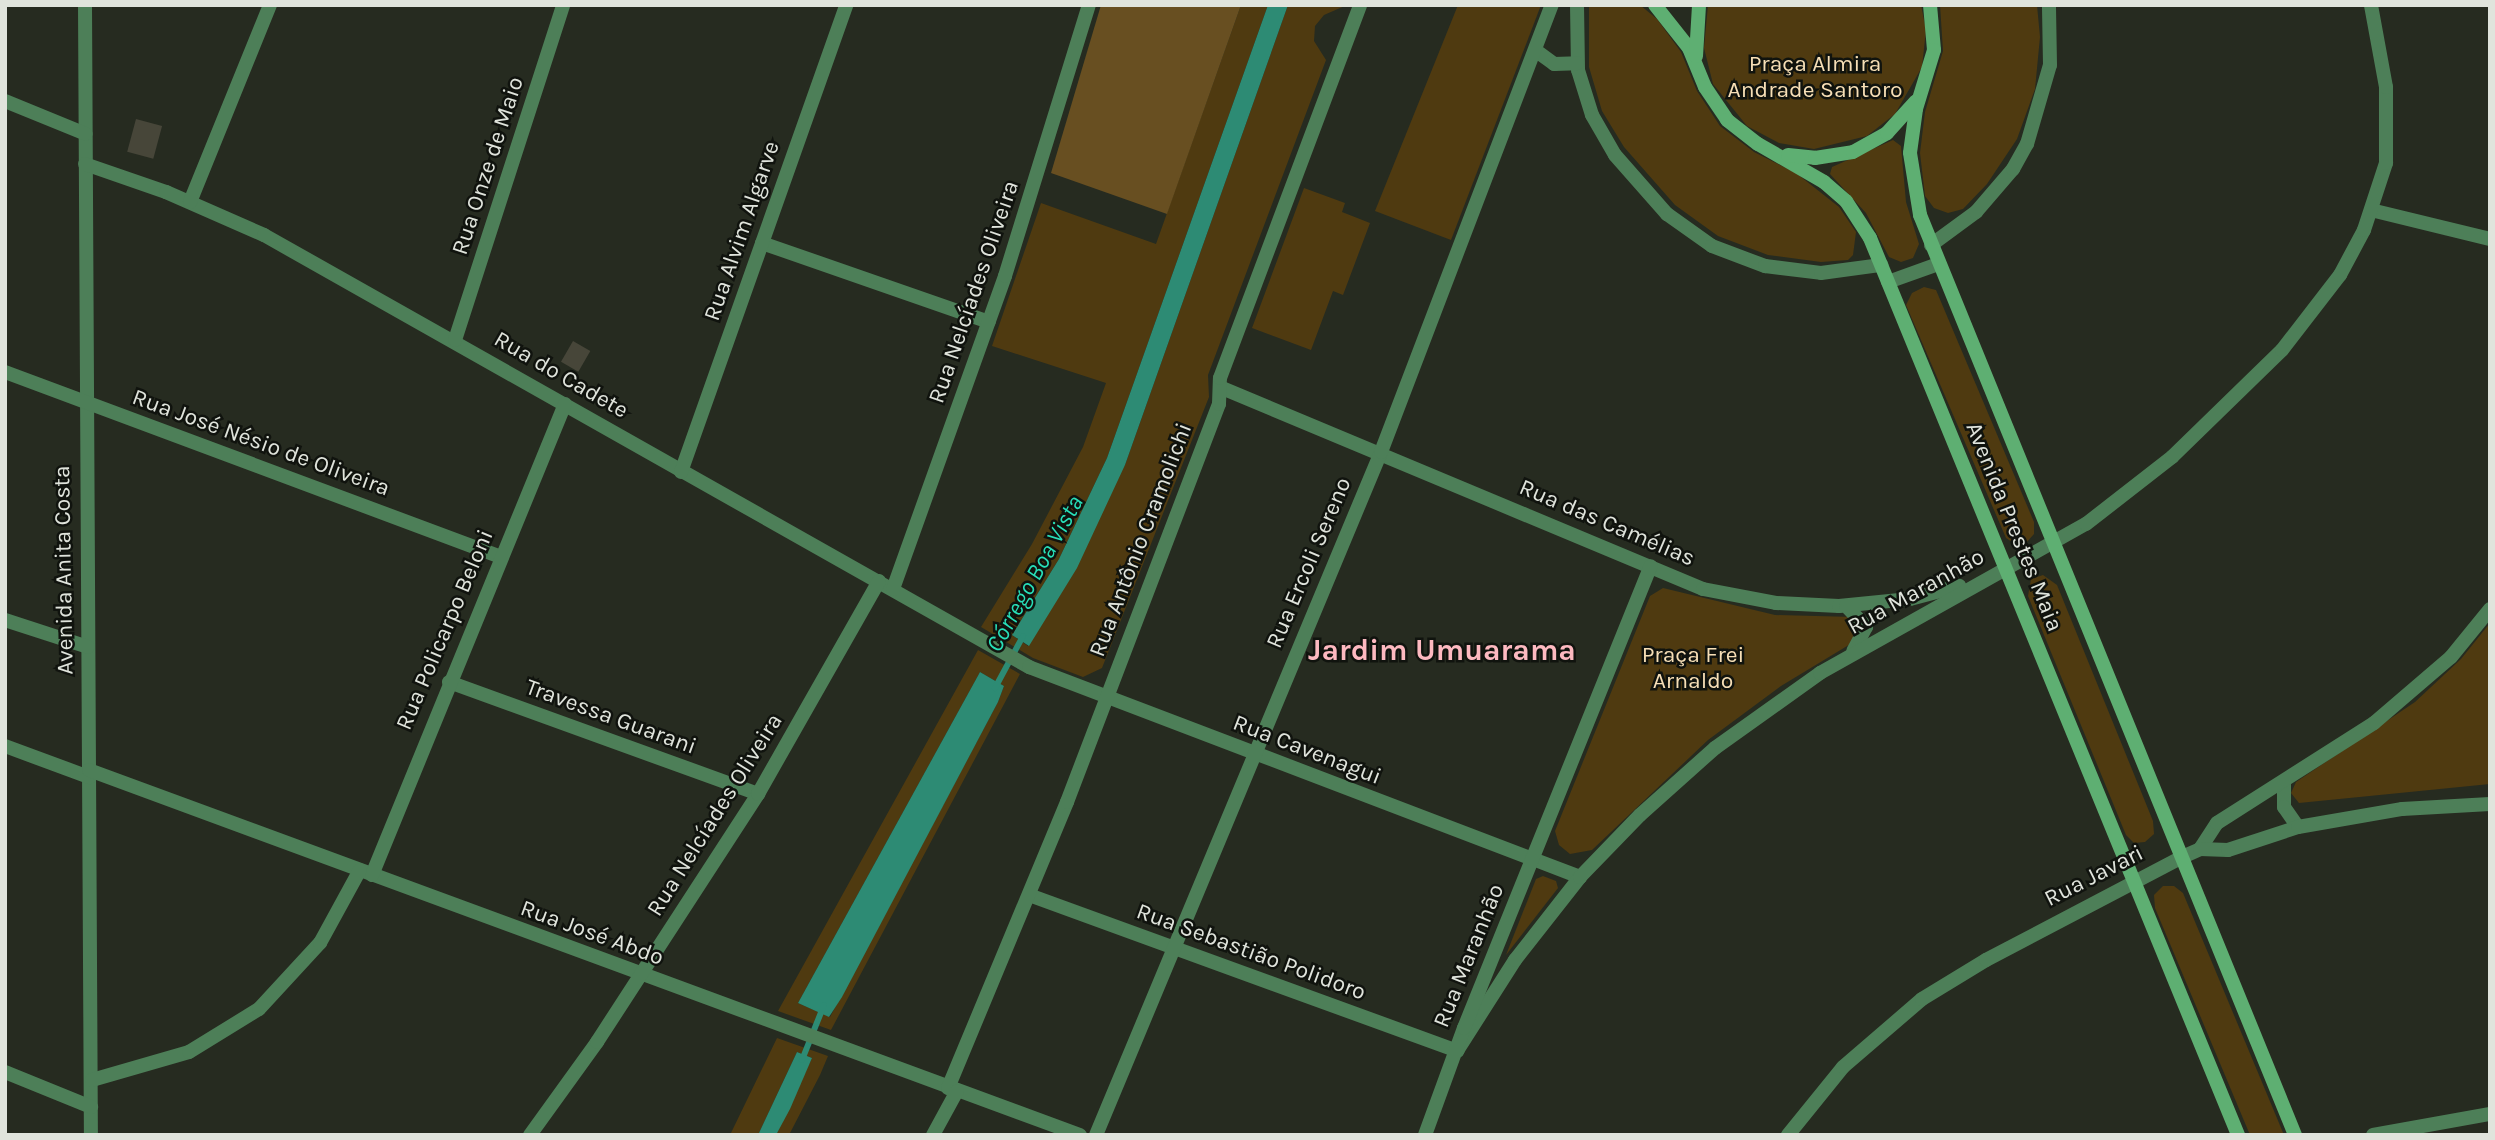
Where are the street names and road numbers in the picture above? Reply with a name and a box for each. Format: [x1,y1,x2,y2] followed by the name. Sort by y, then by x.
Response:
[446,74,530,258] street label: Rua Onze de Maio
[698,138,786,324] street label: Rua Alvim Algarve
[923,177,1025,407] street label: Rua Nelcíades Oliveira
[489,325,633,425] street label: Rua do Cadete
[128,384,394,502] street label: Rua José Nésio de Oliveira
[1959,418,2069,636] street label: Avenida Prestes Maia
[1084,419,1198,661] street label: Rua Antônio Cramolichi
[48,465,80,675] street label: Avenida Anita Costa
[1261,473,1357,653] street label: Rua Ercoli Sereno
[1515,474,1699,572] street label: Rua das Camélias
[390,526,500,734] street label: Rua Policarpo Beloni
[1843,543,1989,641] street label: Rua Maranhão
[522,673,700,761] street label: Travessa Guarani
[641,709,789,921] street label: Rua Nelcíades Oliveira
[1229,709,1385,791] street label: Rua Cavenagui
[2040,839,2148,913] street label: Rua Javari
[1428,880,1510,1032] street label: Rua Maranhão
[517,894,667,972] street label: Rua José Abdo
[1133,898,1369,1006] street label: Rua Sebastião Polidoro

